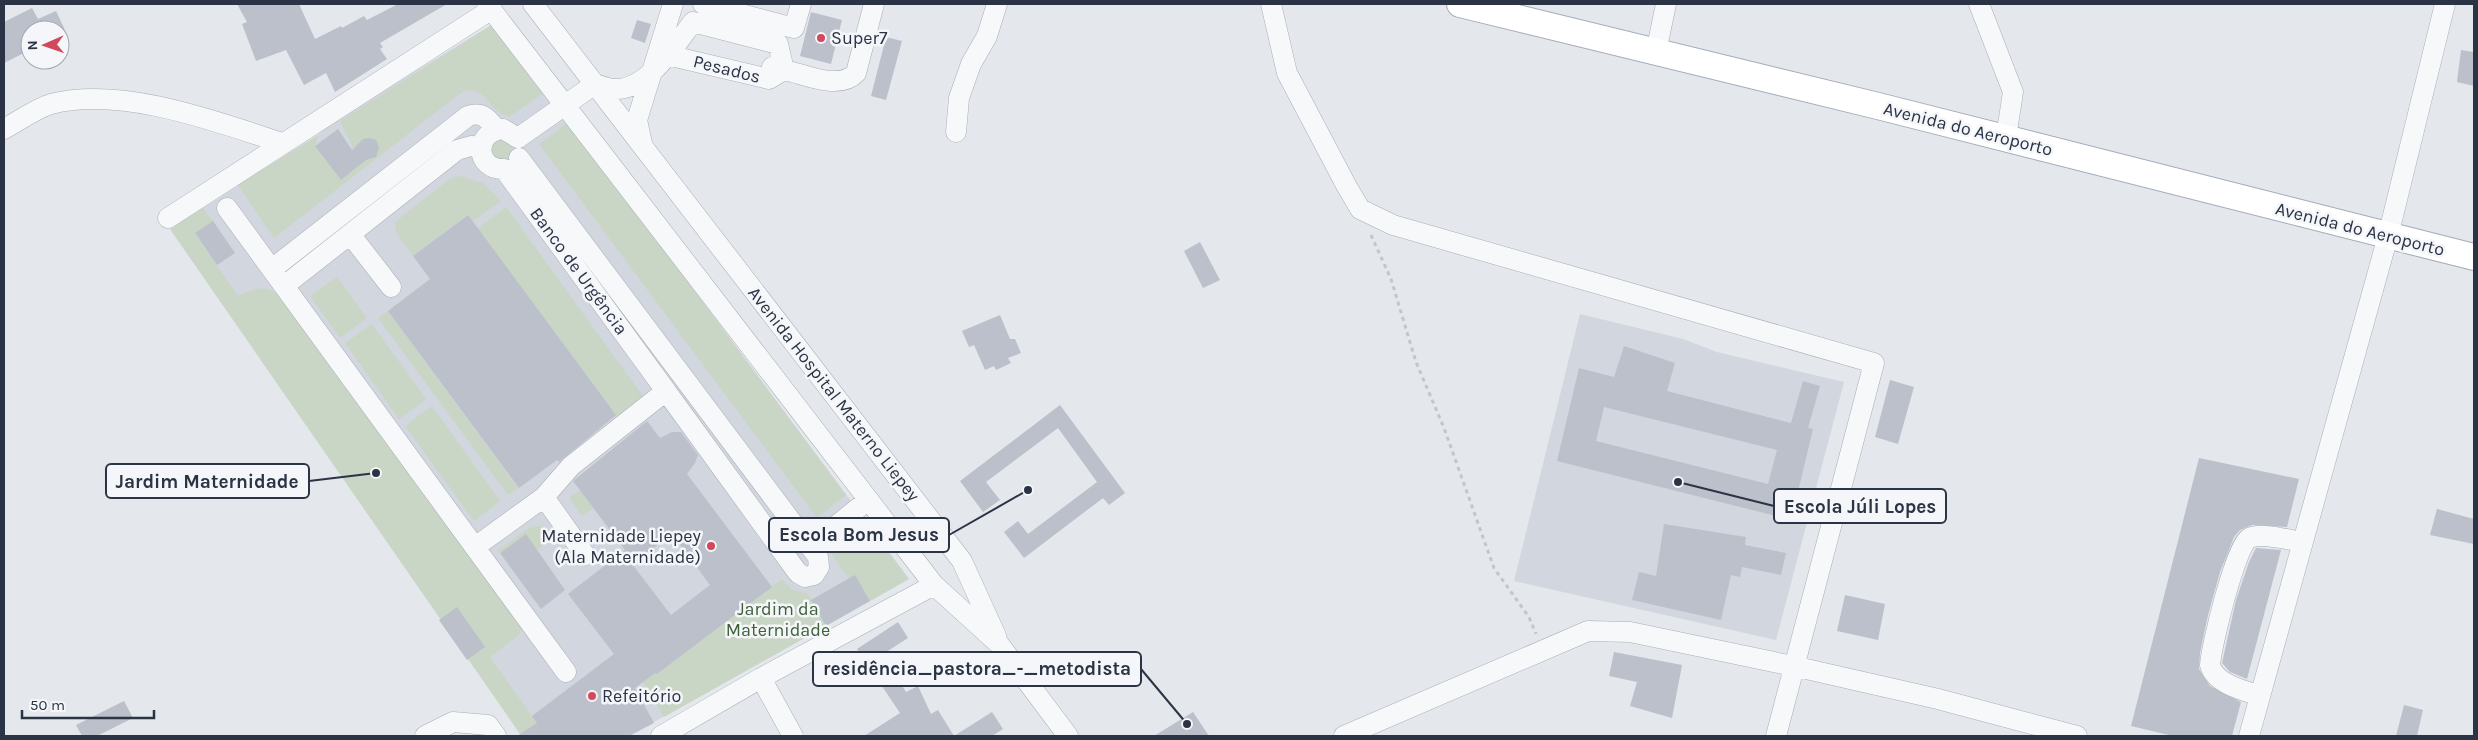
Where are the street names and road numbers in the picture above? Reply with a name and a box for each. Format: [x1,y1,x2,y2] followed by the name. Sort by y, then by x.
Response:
[691,50,763,88] street label: Pesados
[1881,97,2055,161] street label: Avenida do Aeroporto
[2273,197,2447,261] street label: Avenida do Aeroporto
[525,203,633,339] street label: Banco de Urgência
[743,282,925,506] street label: Avenida Hospital Materno Liepey

